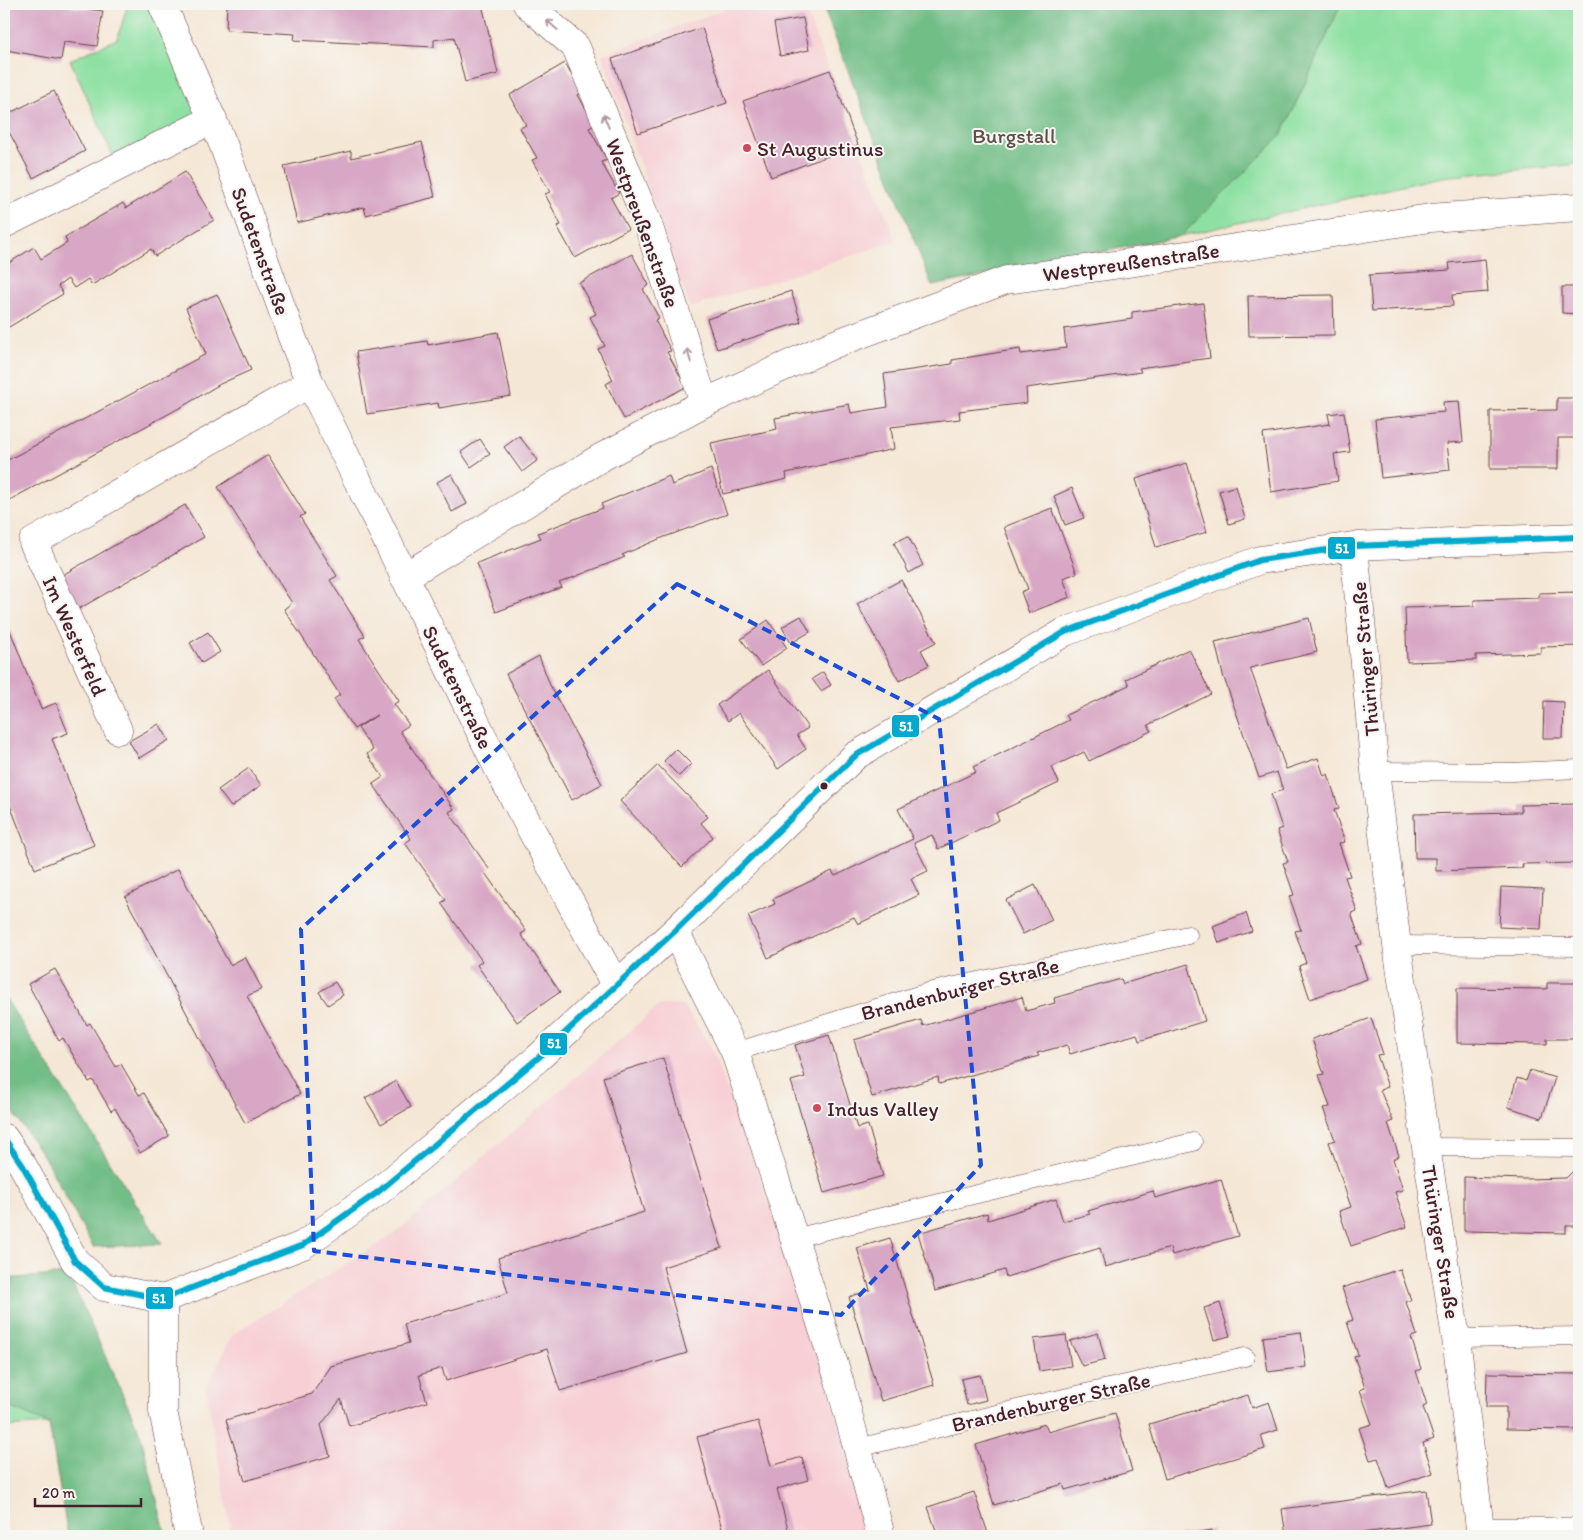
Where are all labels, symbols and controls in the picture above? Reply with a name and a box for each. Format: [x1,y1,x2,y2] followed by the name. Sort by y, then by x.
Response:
[545,19,558,31] one-way arrow
[601,113,610,129] one-way arrow
[972,123,1056,148] park label: Burgstall
[601,135,685,311] street label: Westpreußenstraße
[757,136,883,161] place label: St Augustinus
[741,142,753,154] marker: St Augustinus
[226,184,296,318] street label: Sudetenstraße
[1041,237,1221,287] street label: Westpreußenstraße
[684,349,693,364] one-way arrow
[1327,536,1356,560] line badge: 51
[1335,540,1349,557] text: 51
[37,572,113,700] street label: Im Westerfeld
[1346,581,1384,737] street label: Thüringer Straße
[417,621,499,753] street label: Sudetenstraße
[891,714,920,738] line badge: 51
[899,718,913,735] text: 51
[819,781,829,791] unlabelled marker
[858,952,1062,1026] street label: Brandenburger Straße
[539,1032,568,1056] line badge: 51
[547,1035,561,1052] text: 51
[827,1096,938,1121] place label: Indus Valley
[811,1102,823,1114] marker: Indus Valley
[1417,1163,1465,1321] street label: Thüringer Straße
[145,1286,174,1310] line badge: 51
[152,1290,166,1307] text: 51
[949,1367,1153,1437] street label: Brandenburger Straße
[35,1475,141,1507] scale bar
[42,1484,76,1502] text: 20 m

